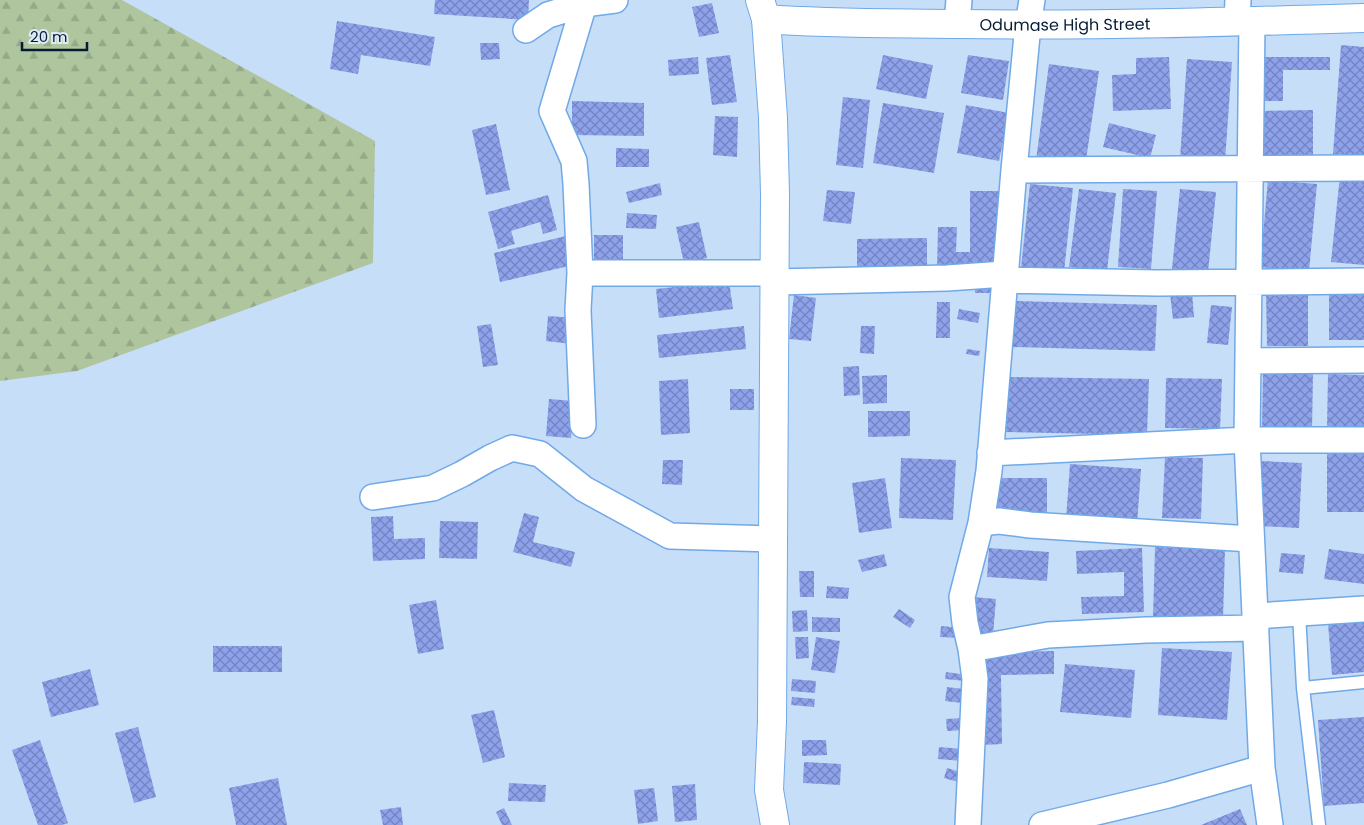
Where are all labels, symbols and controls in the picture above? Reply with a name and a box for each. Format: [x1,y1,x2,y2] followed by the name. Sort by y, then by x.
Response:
[979,12,1151,36] street label: Odumase High Street
[22,20,88,52] scale bar
[30,26,68,47] text: 20 m

